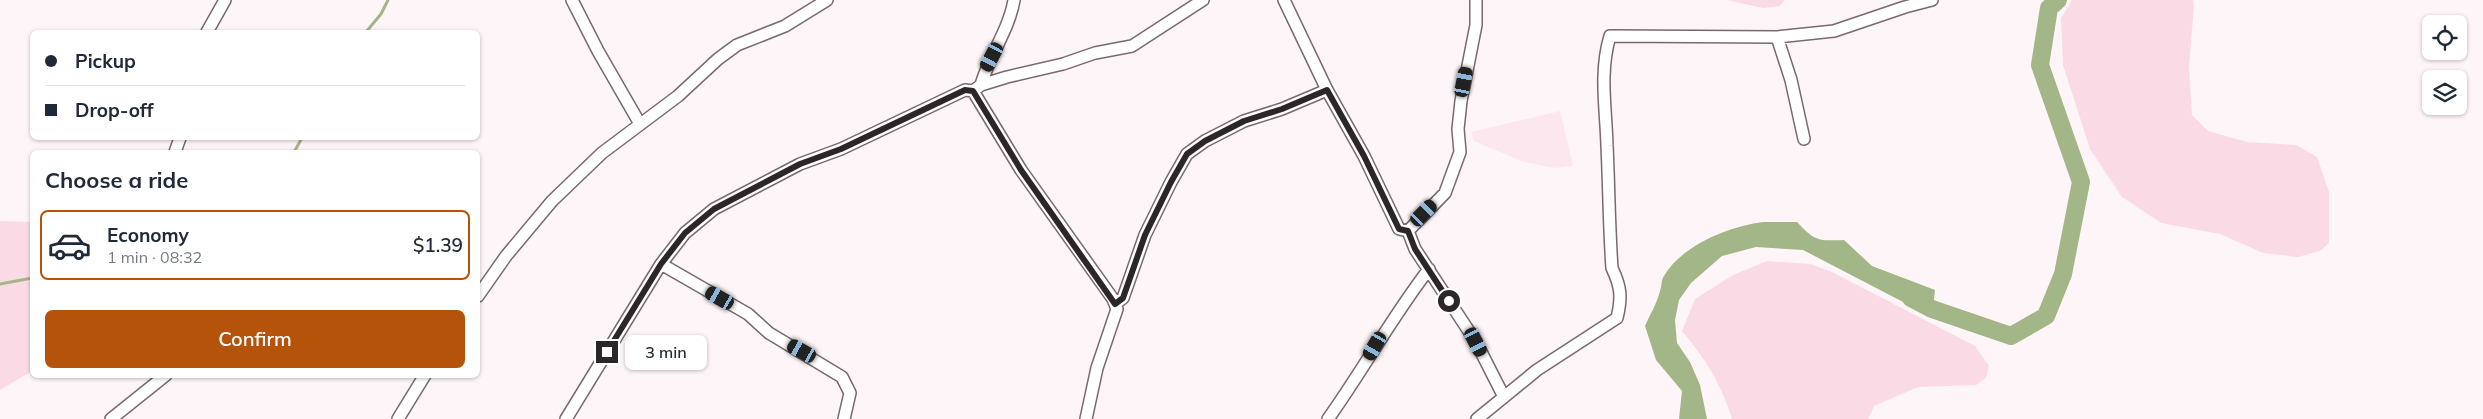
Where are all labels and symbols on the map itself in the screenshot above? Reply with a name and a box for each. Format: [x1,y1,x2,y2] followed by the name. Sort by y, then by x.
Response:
[978,40,1005,74] car
[1453,66,1474,98] car
[1408,197,1439,229] car
[703,284,736,312] car
[1438,290,1460,312] route start
[1462,325,1489,359] car
[1361,329,1388,363] car
[624,334,707,370] callout: 3 min
[785,337,818,365] car
[596,341,618,363] route end

